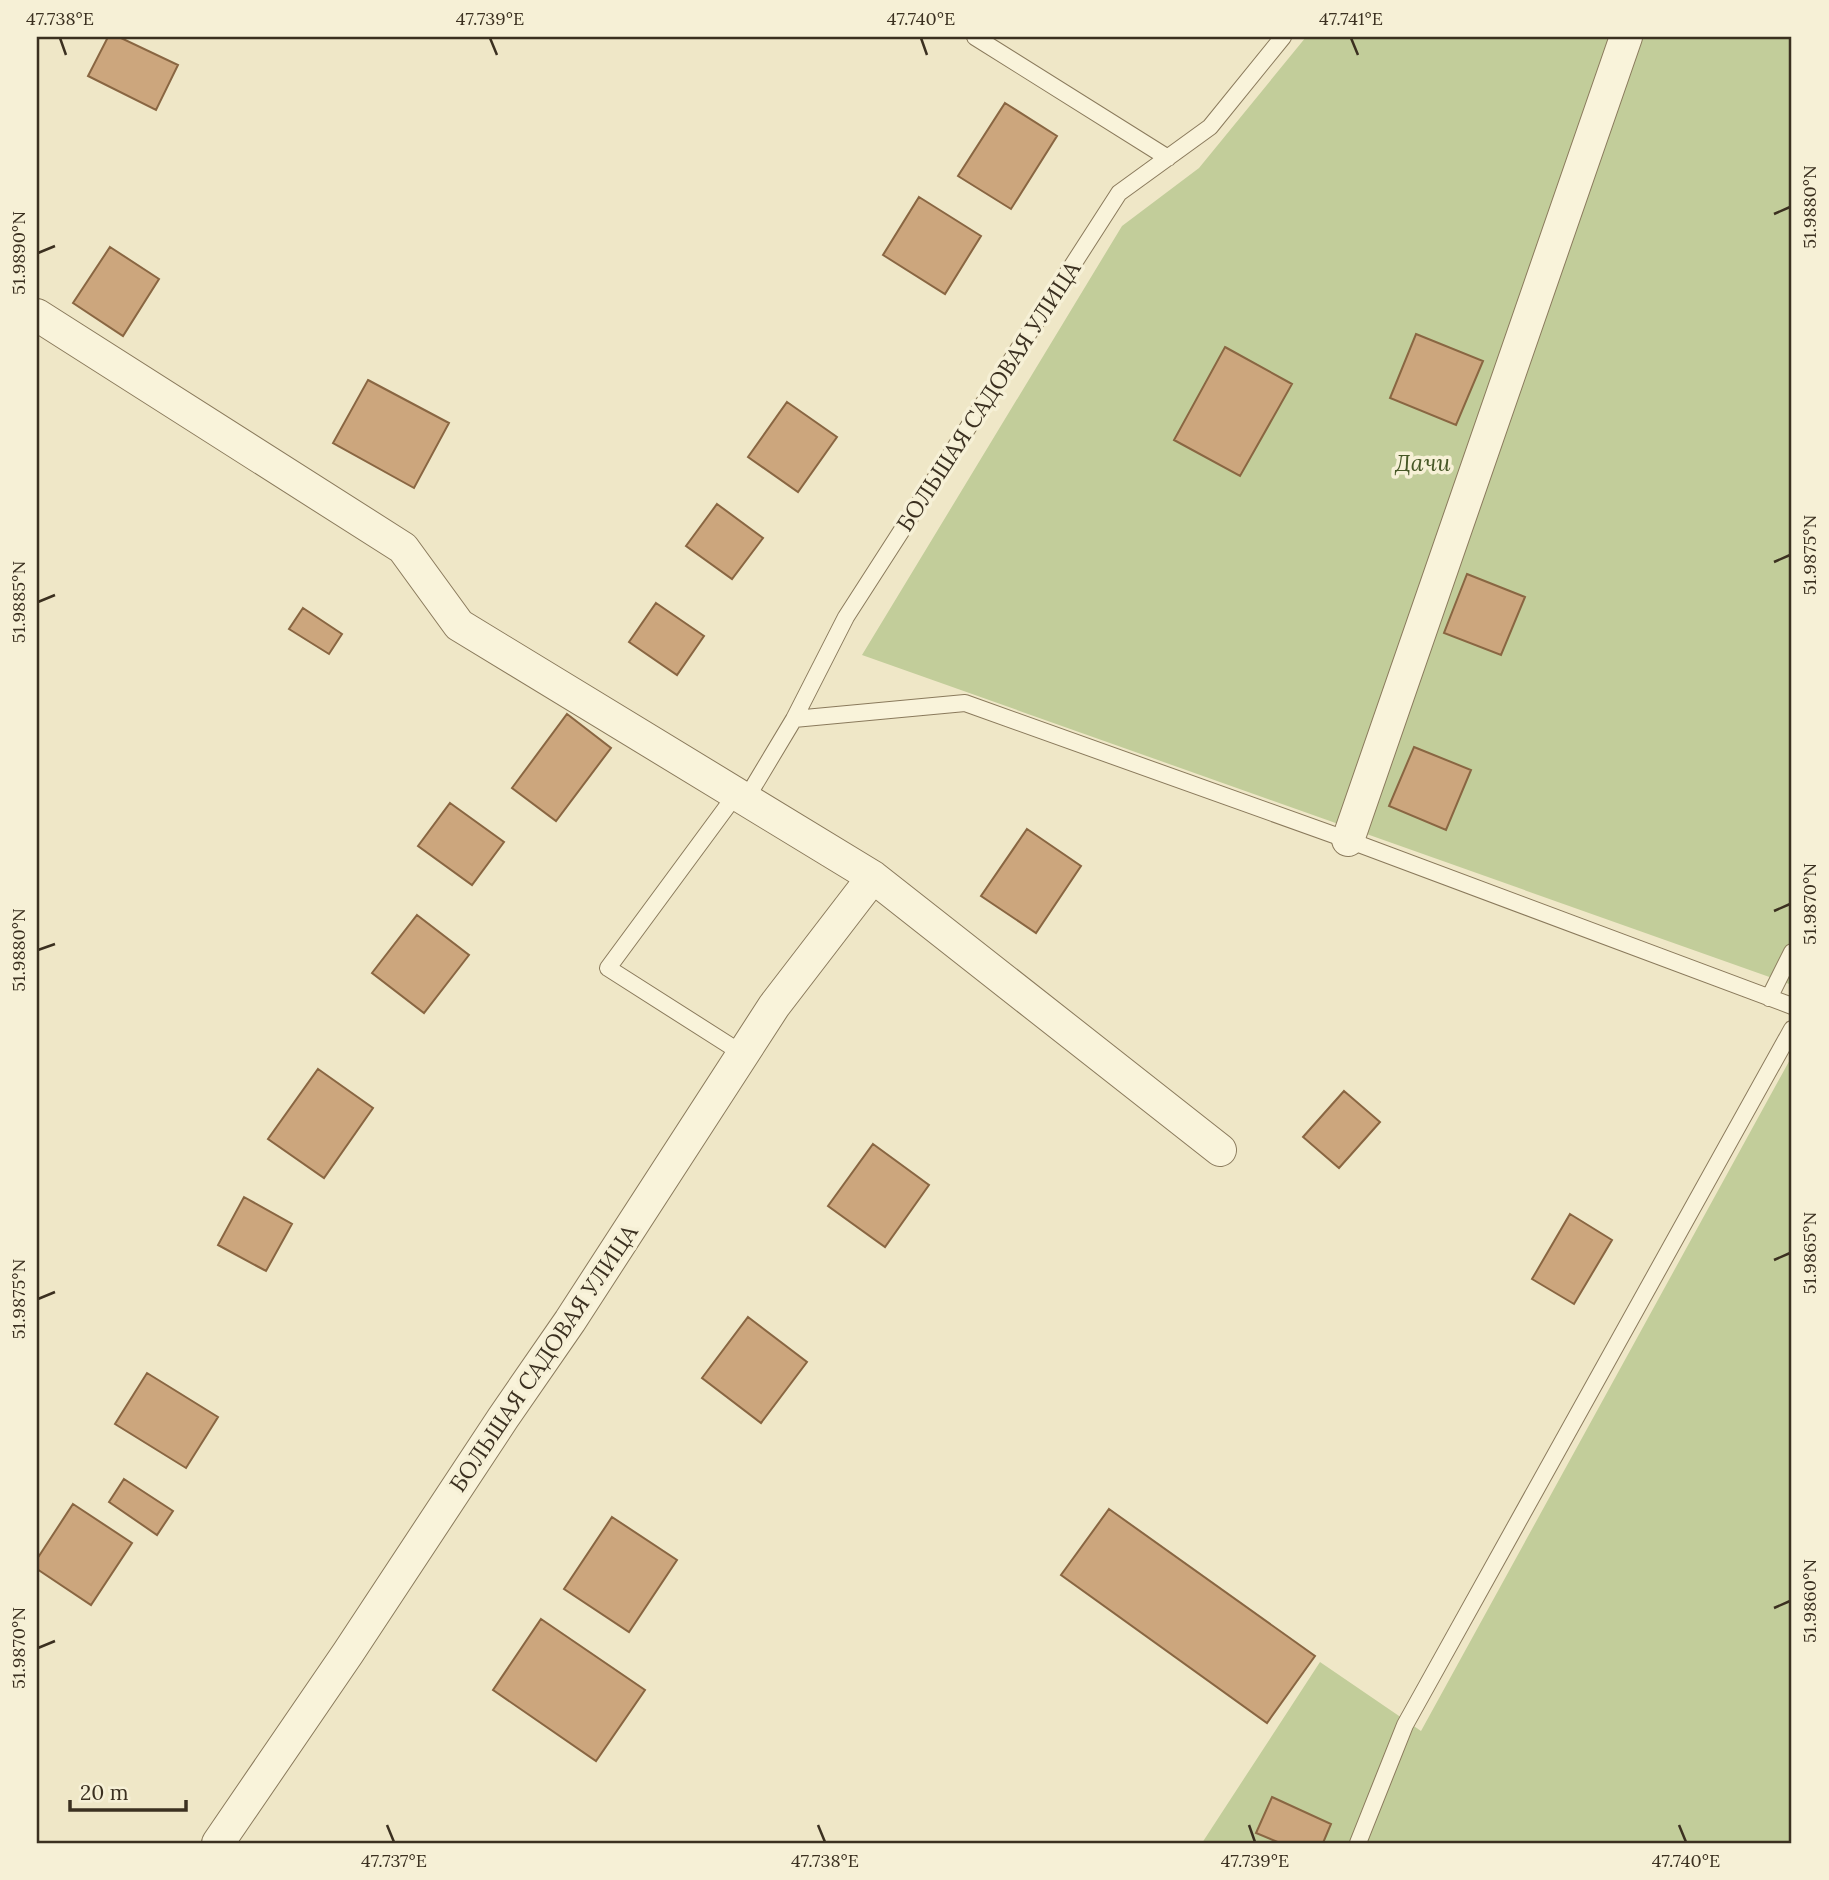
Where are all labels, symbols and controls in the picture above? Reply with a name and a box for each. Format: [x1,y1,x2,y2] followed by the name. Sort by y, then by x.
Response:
[26,7,94,30] text: 47.738°E
[456,7,524,30] text: 47.739°E
[887,7,955,30] text: 47.740°E
[1319,7,1383,30] text: 47.741°E
[1798,165,1821,249] text: 51.9880°N
[7,211,30,295] text: 51.9890°N
[890,255,1087,537] street label: БОЛЬШАЯ САДОВАЯ УЛИЦА
[1394,448,1451,477] park label: Дачи
[1798,515,1821,595] text: 51.9875°N
[7,561,30,643] text: 51.9885°N
[1798,863,1821,945] text: 51.9870°N
[7,908,30,992] text: 51.9880°N
[1798,1212,1821,1294] text: 51.9865°N
[443,1218,644,1497] street label: БОЛЬШАЯ САДОВАЯ УЛИЦА
[7,1259,30,1339] text: 51.9875°N
[1798,1559,1821,1643] text: 51.9860°N
[7,1607,30,1689] text: 51.9870°N
[70,1768,186,1812] scale bar
[80,1779,129,1806] text: 20 m
[361,1849,427,1872] text: 47.737°E
[791,1849,859,1872] text: 47.738°E
[1221,1849,1289,1872] text: 47.739°E
[1652,1849,1720,1872] text: 47.740°E

